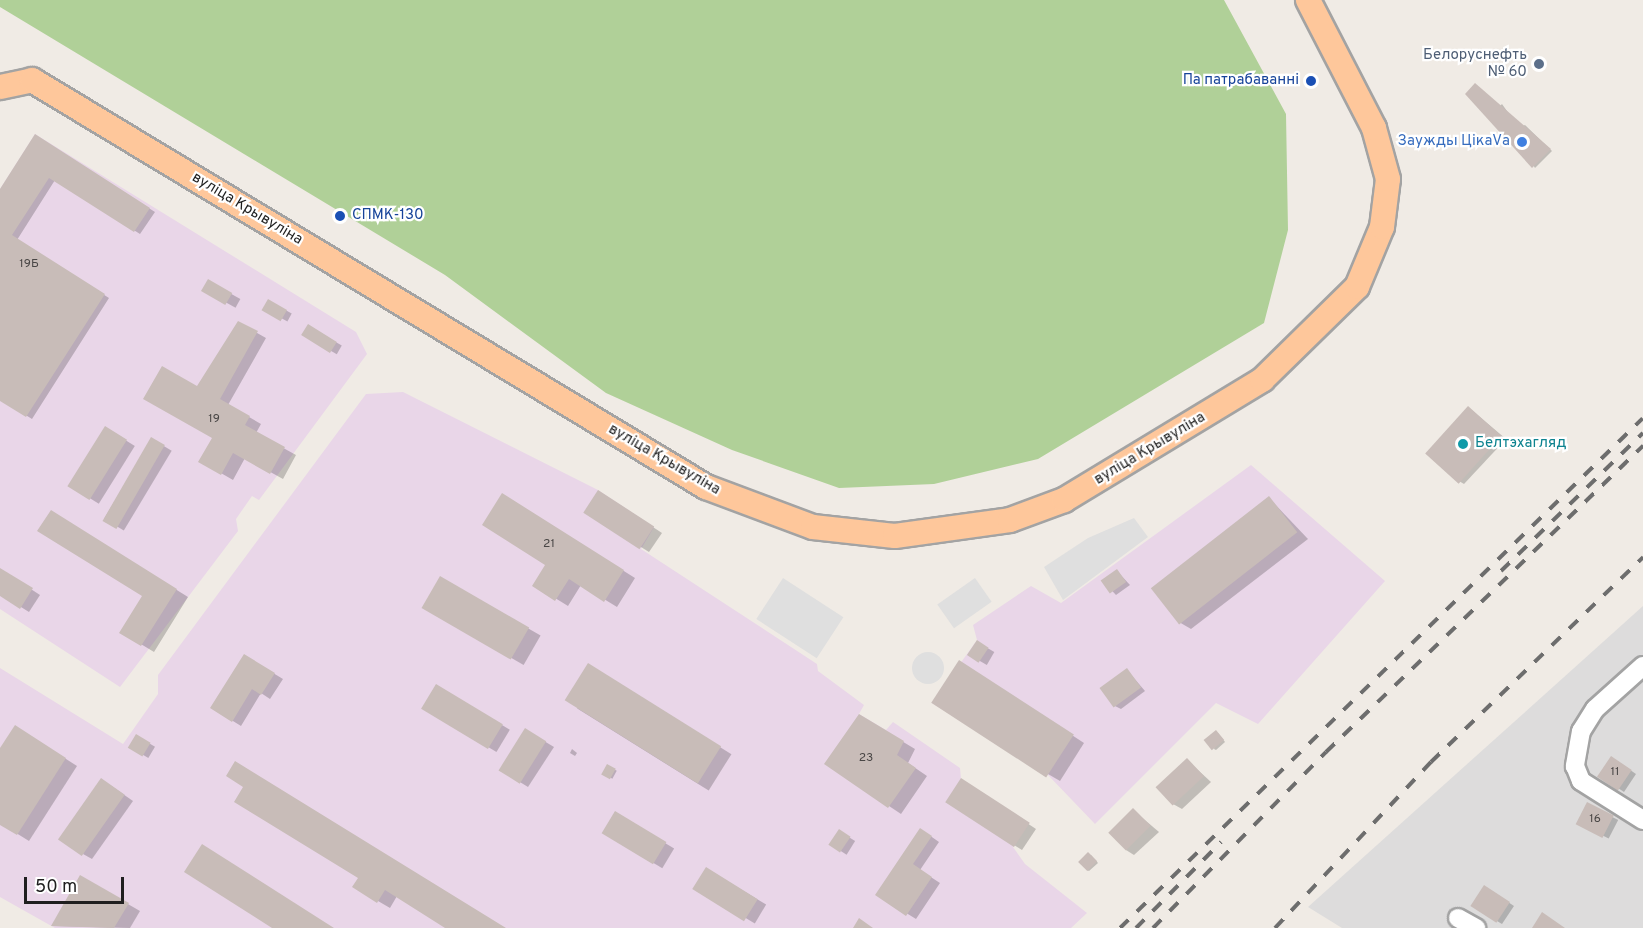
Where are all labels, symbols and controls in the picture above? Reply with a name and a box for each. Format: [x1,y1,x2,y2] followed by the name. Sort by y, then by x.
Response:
[1423,46,1527,81] place label: Белоруснефть № 60
[1532,57,1546,71] marker: Белоруснефть № 60
[1183,72,1299,90] place label: Па патрабаванні
[1304,74,1318,88] marker: Па патрабаванні
[1398,133,1510,151] place label: Заужды ЦікаVа
[1515,135,1529,149] marker: Заужды ЦікаVа
[188,169,306,249] street label: вуліца Крывуліна
[352,207,424,225] place label: СПМК-130
[333,209,347,223] marker: СПМК-130
[19,258,39,272] house number: 19Б
[1091,409,1209,489] street label: вуліца Крывуліна
[208,413,220,427] house number: 19
[605,421,723,499] street label: вуліца Крывуліна
[1475,435,1566,453] place label: Белтэхагляд
[1456,437,1470,451] marker: Белтэхагляд
[543,538,555,552] house number: 21
[859,752,873,766] house number: 23
[1611,766,1619,780] house number: 11
[1589,813,1601,827] house number: 16
[27,865,128,903] scale bar
[35,876,77,899] text: 50 m

